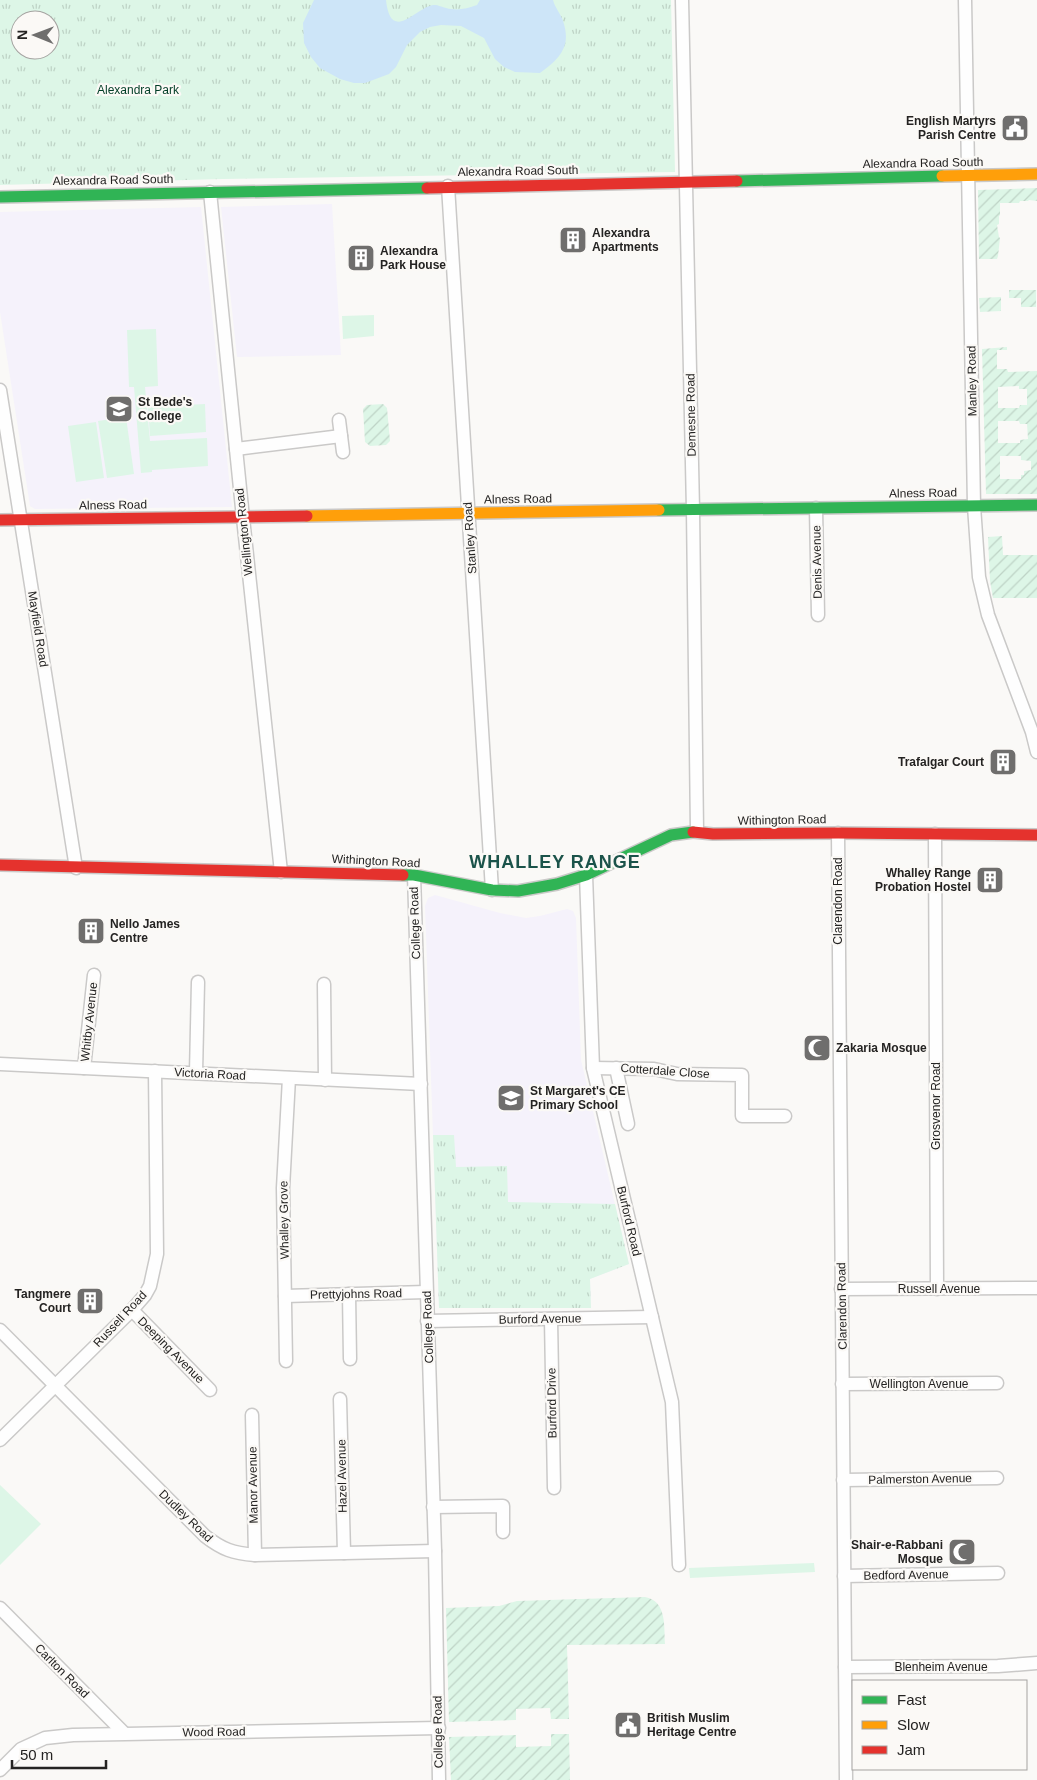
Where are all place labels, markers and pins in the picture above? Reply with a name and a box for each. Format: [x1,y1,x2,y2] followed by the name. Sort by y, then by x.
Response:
[1000,113,1030,143] public building icon: English Martyrs Parish Centre
[906,114,996,142] place label: English Martyrs Parish Centre
[558,225,588,255] building icon: Alexandra Apartments
[592,226,659,254] place label: Alexandra Apartments
[346,243,376,273] building icon: Alexandra Park House
[380,244,446,272] place label: Alexandra Park House
[104,394,134,424] school or university icon: St Bede's College
[138,395,193,423] place label: St Bede's College
[988,747,1018,777] building icon: Trafalgar Court
[898,755,984,769] place label: Trafalgar Court
[975,865,1005,895] building icon: Whalley Range Probation Hostel
[875,866,971,894] place label: Whalley Range Probation Hostel
[76,916,106,946] building icon: Nello James Centre
[110,917,180,945] place label: Nello James Centre
[802,1033,832,1063] mosque icon: Zakaria Mosque
[836,1041,927,1055] place label: Zakaria Mosque
[496,1083,526,1113] school or university icon: St Margaret's CE Primary School
[530,1084,626,1112] place label: St Margaret's CE Primary School
[75,1286,105,1316] building icon: Tangmere Court
[15,1287,71,1315] place label: Tangmere Court
[947,1537,977,1567] mosque icon: Shair-e-Rabbani Mosque
[851,1538,943,1566] place label: Shair-e-Rabbani Mosque
[613,1710,643,1740] public building icon: British Muslim Heritage Centre
[647,1711,737,1739] place label: British Muslim Heritage Centre

